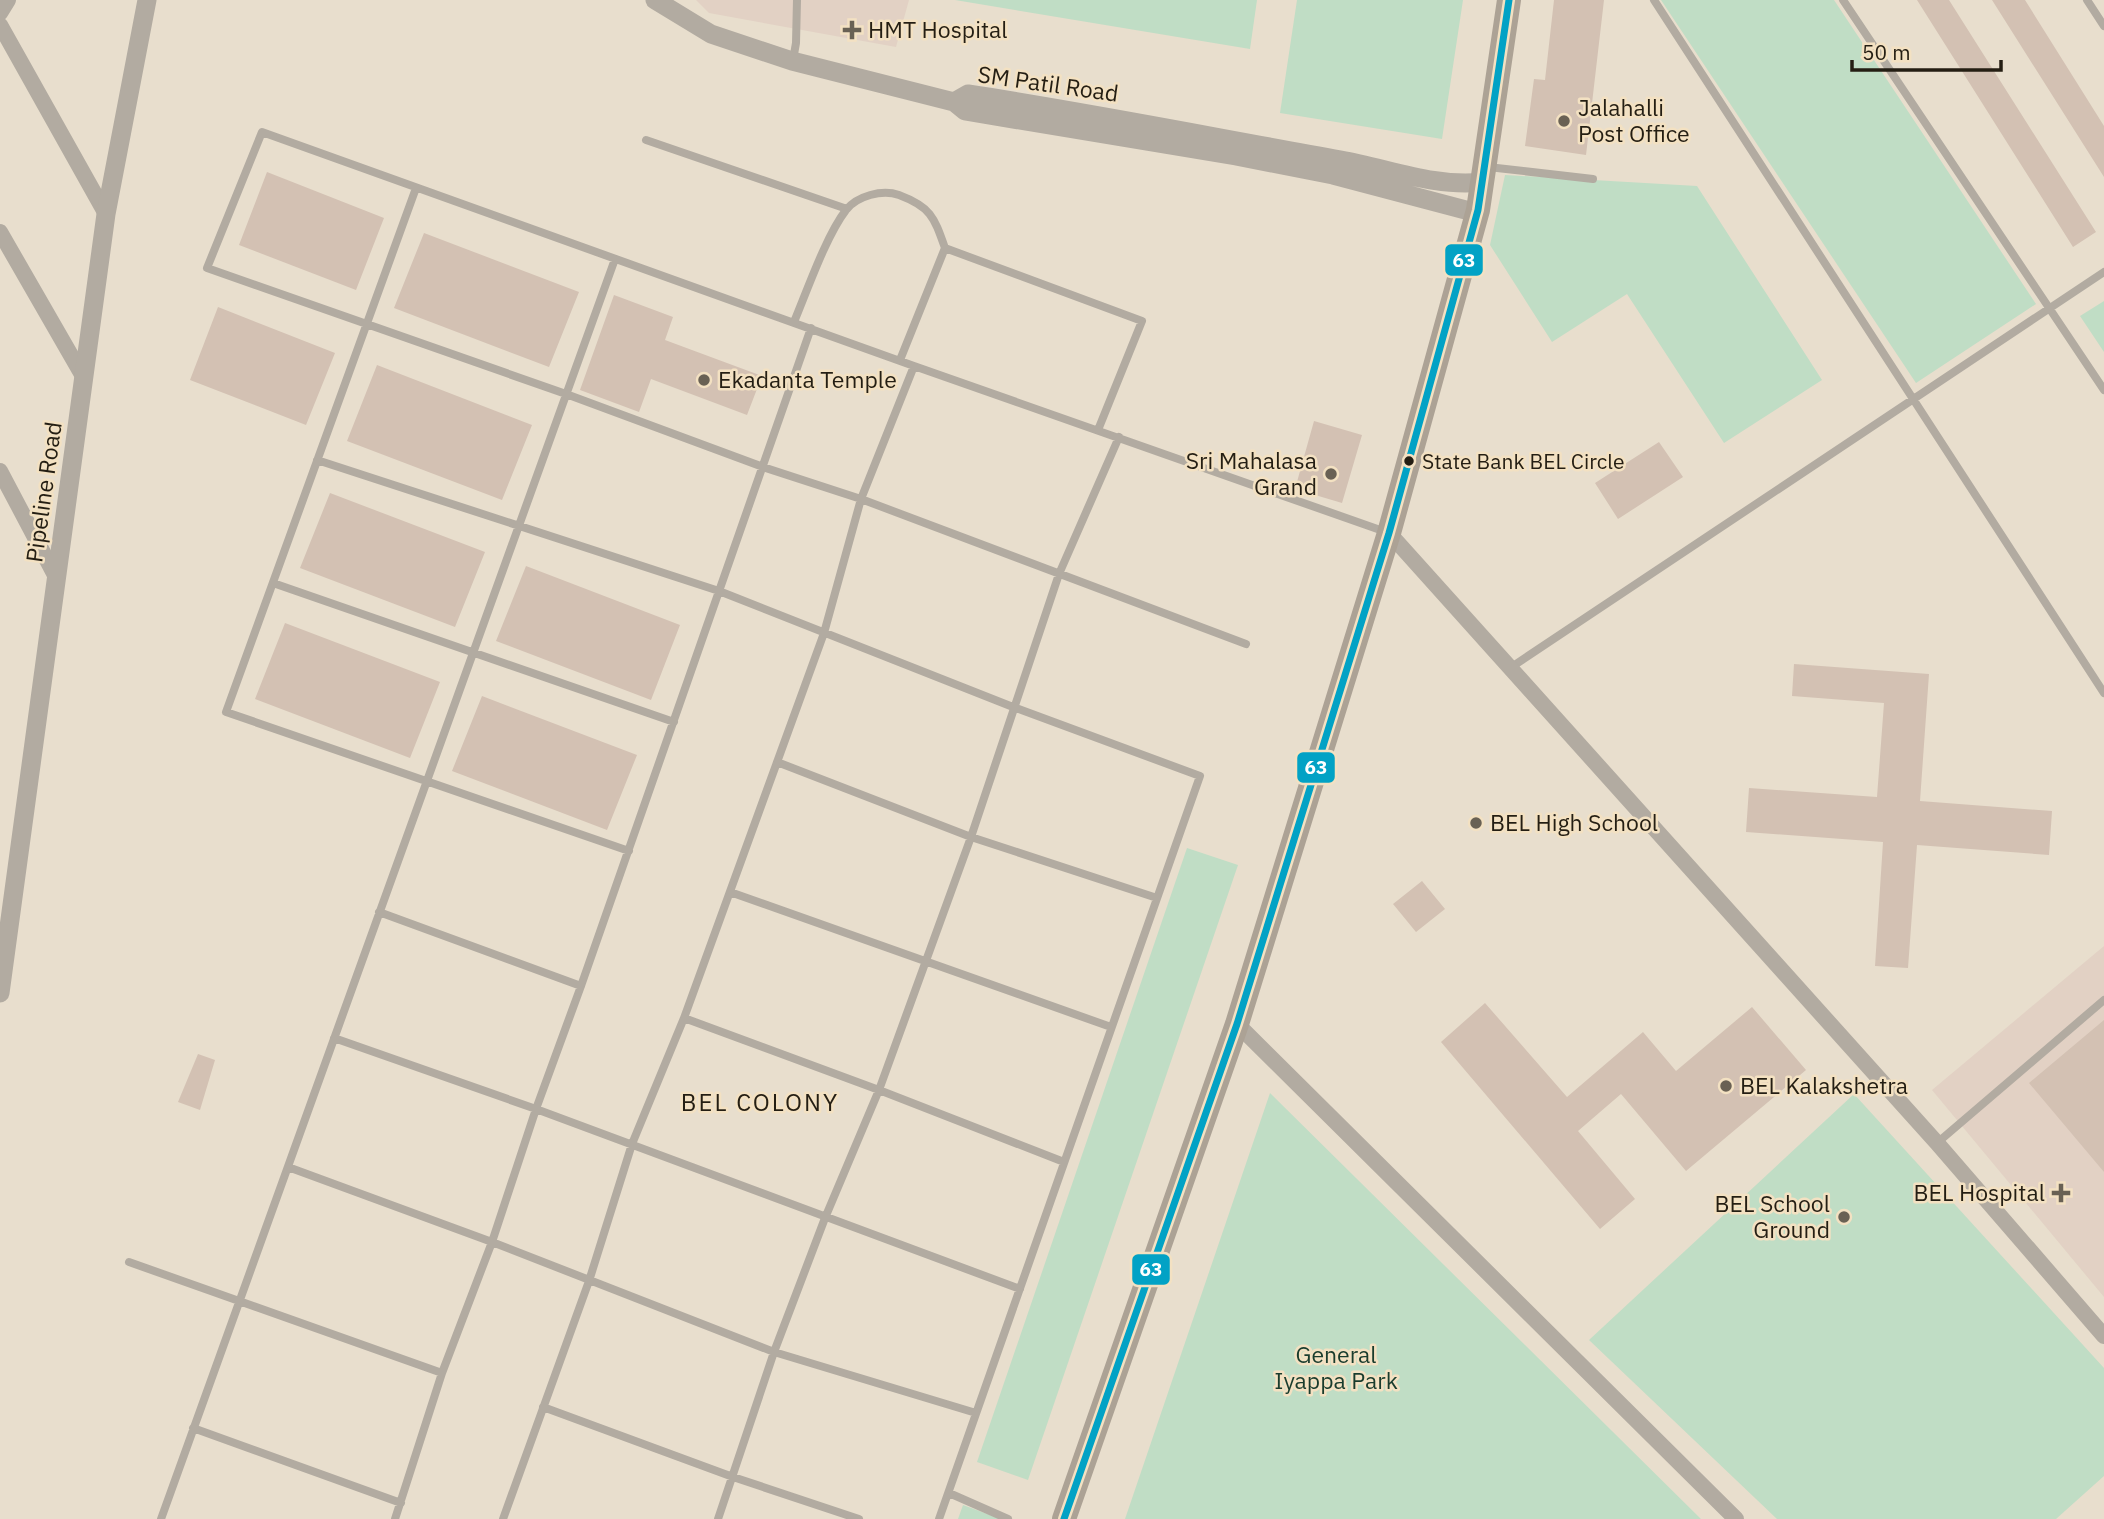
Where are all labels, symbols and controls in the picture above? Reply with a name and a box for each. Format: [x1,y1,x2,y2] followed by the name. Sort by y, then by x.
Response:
[868,14,1008,44] place label: HMT Hospital
[842,20,862,40] marker: HMT Hospital
[1852,28,2001,72] scale bar
[1862,38,1911,66] text: 50 m
[976,58,1120,108] street label: SM Patil Road
[1578,92,1690,148] place label: Jalahalli Post Office
[1556,113,1572,129] marker: Jalahalli Post Office
[1444,243,1484,277] line badge: 63
[1453,248,1475,272] text: 63
[718,364,897,394] place label: Ekadanta Temple
[696,372,712,388] marker: Ekadanta Temple
[18,420,68,564] street label: Pipeline Road
[1186,445,1317,501] place label: Sri Mahalasa Grand
[1422,447,1625,475] place label: State Bank BEL Circle
[1402,454,1416,468] marker: State Bank BEL Circle
[1323,466,1339,482] marker: Sri Mahalasa Grand
[1296,751,1336,784] line badge: 63
[1305,755,1327,779] text: 63
[1490,807,1658,837] place label: BEL High School
[1468,815,1484,831] marker: BEL High School
[1740,1070,1908,1100] place label: BEL Kalakshetra
[1718,1078,1734,1094] marker: BEL Kalakshetra
[681,1086,839,1118] district label: BEL COLONY
[1914,1177,2045,1207] place label: BEL Hospital
[2051,1183,2071,1203] marker: BEL Hospital
[1715,1188,1830,1244] place label: BEL School Ground
[1836,1209,1852,1225] marker: BEL School Ground
[1131,1253,1171,1286] line badge: 63
[1140,1257,1162,1281] text: 63
[1274,1339,1398,1395] park label: General Iyappa Park

